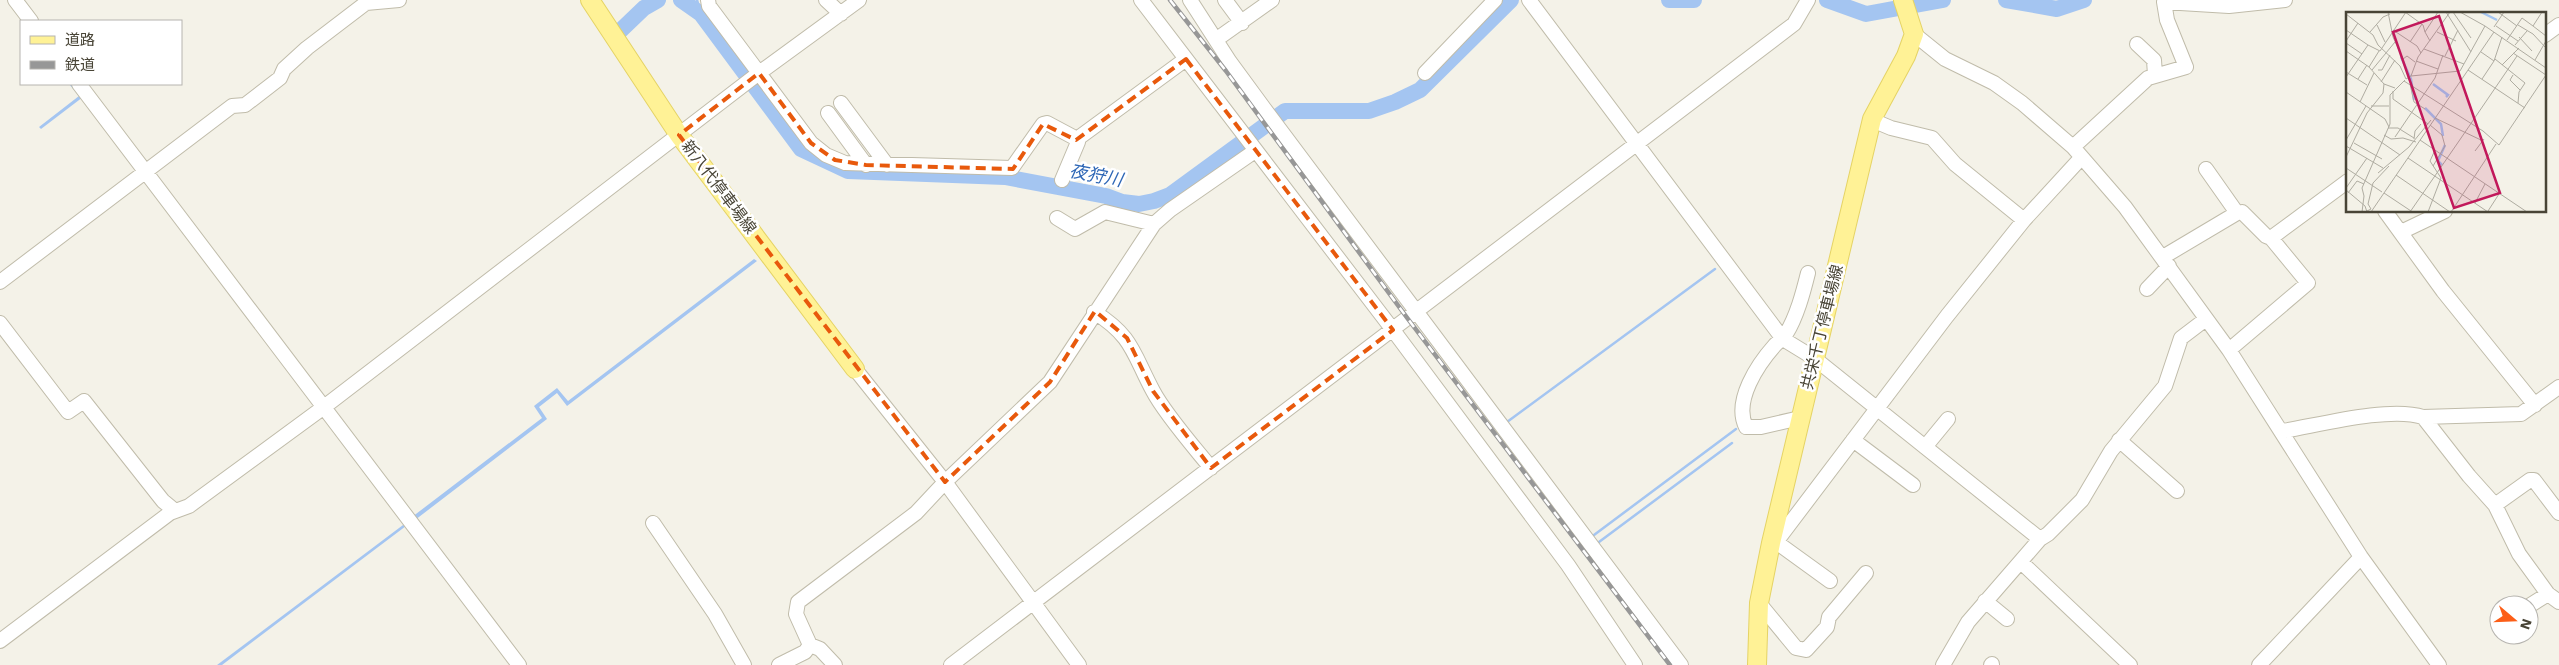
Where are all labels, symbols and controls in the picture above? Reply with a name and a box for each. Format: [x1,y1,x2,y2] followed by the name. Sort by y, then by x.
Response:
[2346,12,2546,212] inset map
[20,20,182,85] legend
[65,31,95,49] text: 道路
[65,56,95,74] text: 鉄道
[678,137,760,237] street label: 新八代停車場線
[1067,160,1126,191] water label: 夜狩川
[1797,263,1847,391] street label: 共栄千丁停車場線
[2489,595,2539,645] north arrow
[2517,617,2536,632] text: N

